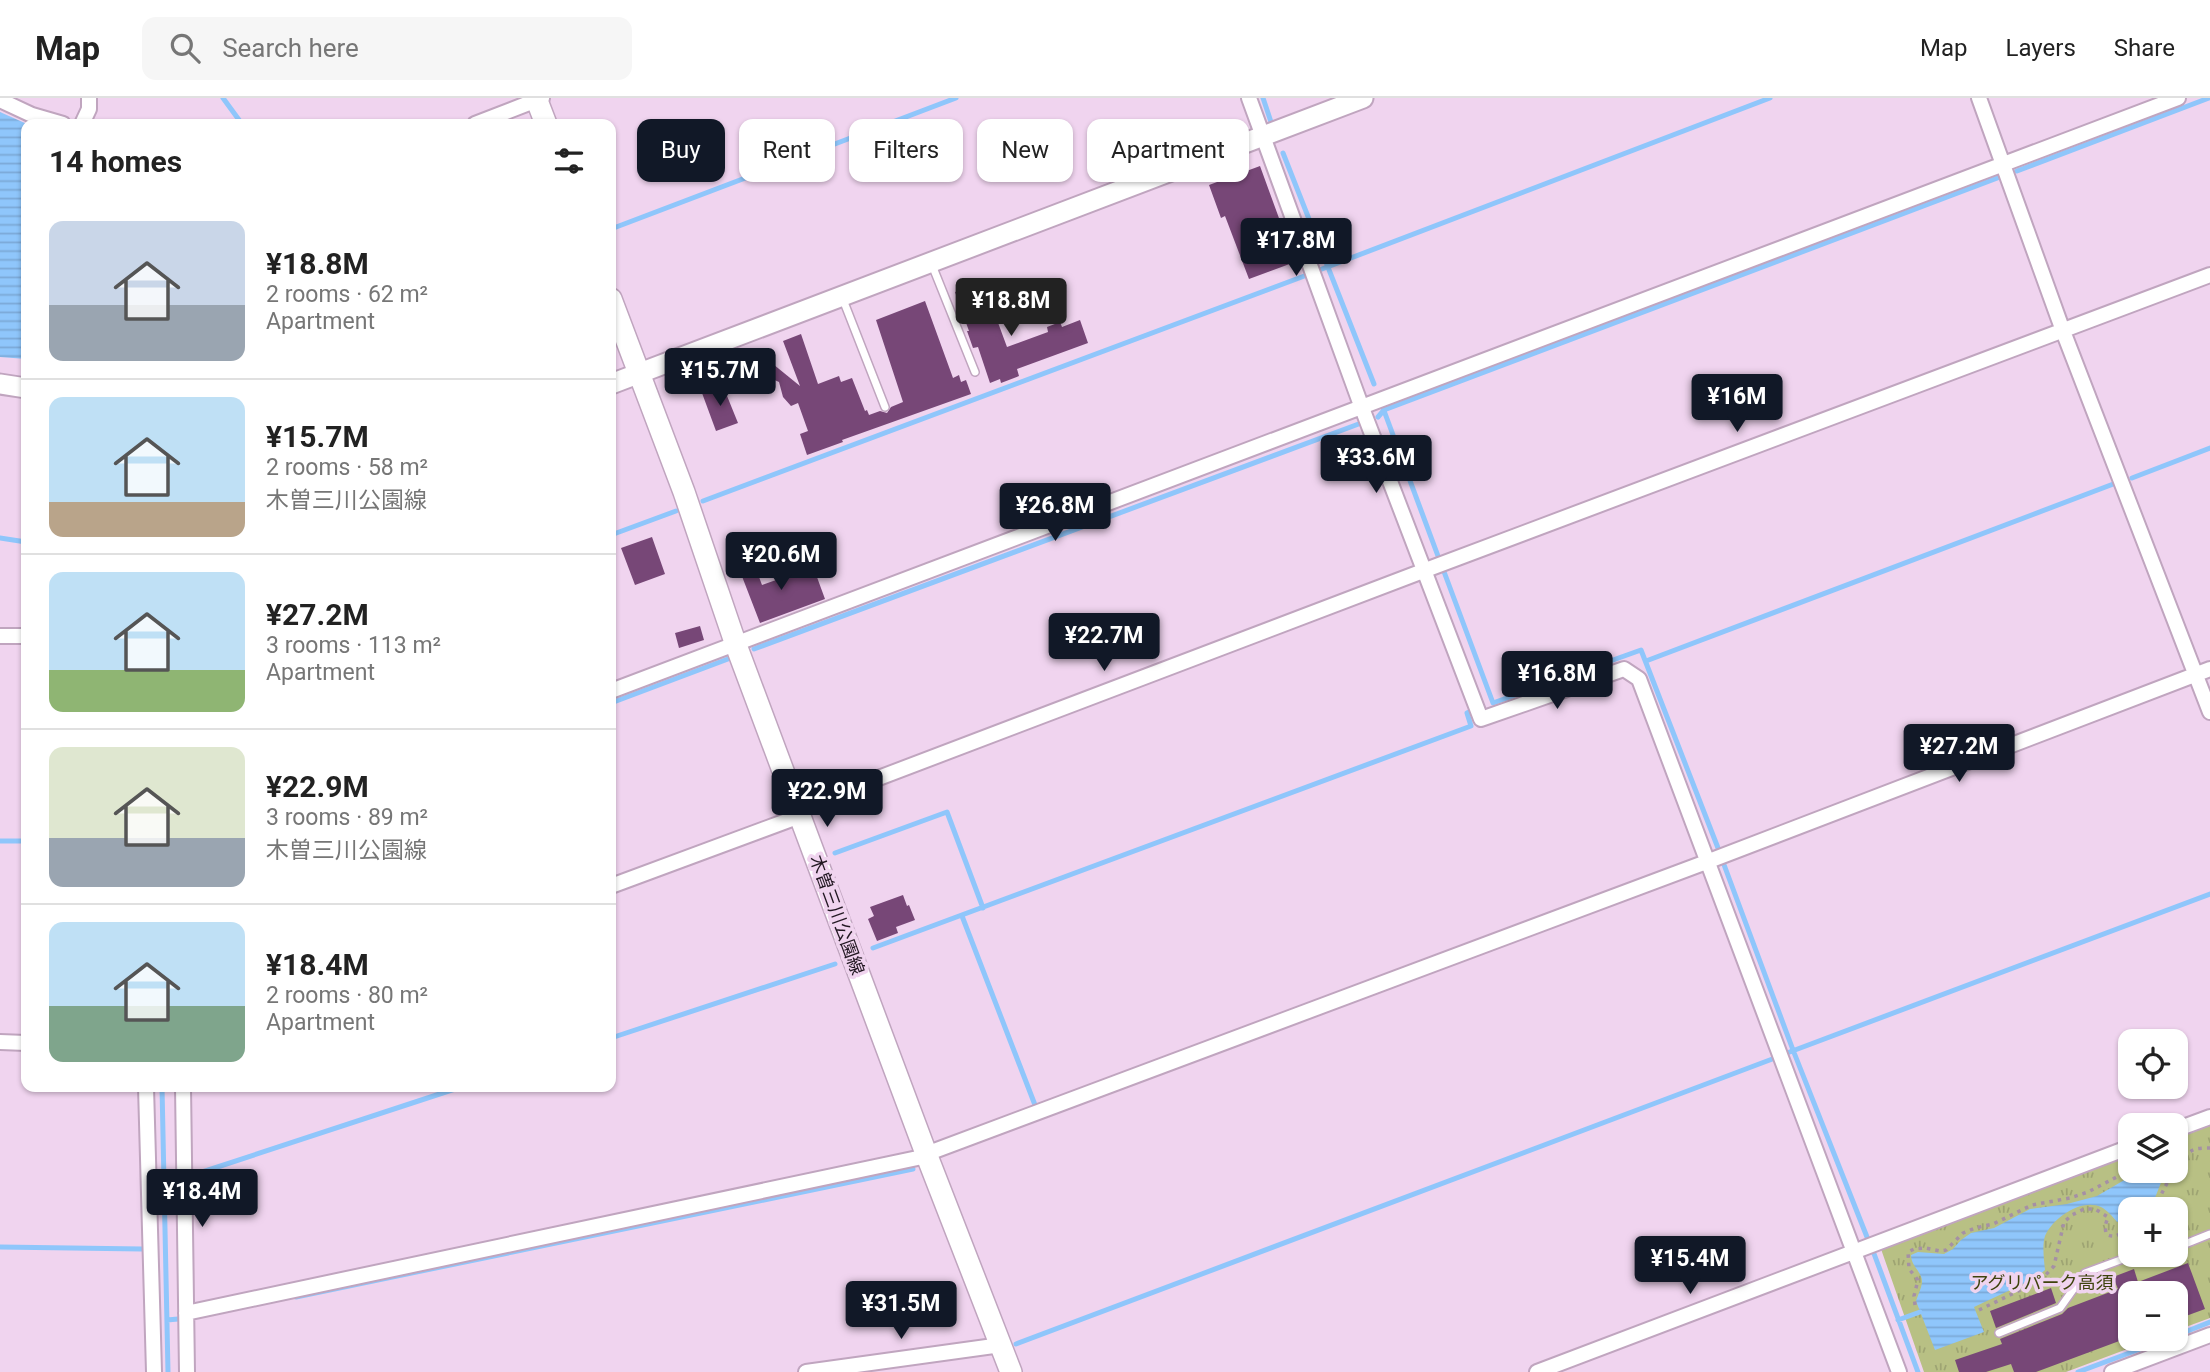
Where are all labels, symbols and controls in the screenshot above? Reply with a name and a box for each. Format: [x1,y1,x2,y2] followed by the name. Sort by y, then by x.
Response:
[142,17,632,80] search box
[35,29,100,68] text: Map
[166,29,204,67] icon: search
[222,33,359,63] text: Search here
[1920,34,1968,62] text: Map
[2006,34,2076,62] text: Layers
[2114,34,2175,62] text: Share
[637,119,725,182] chip: Buy
[739,119,835,182] chip: Rent
[849,119,963,182] chip: Filters
[977,119,1073,182] chip: New
[1087,119,1249,182] chip: Apartment
[550,142,588,180] icon: filters
[49,144,182,179] text: 14 homes
[1239,218,1353,278] pin: ¥17.8M
[1257,227,1335,254] text: ¥17.8M
[266,246,369,281] text: ¥18.8M
[105,249,189,333] icon: home
[954,278,1068,338] pin: ¥18.8M
[266,281,428,308] text: 2 rooms · 62 m²
[972,287,1050,314] text: ¥18.8M
[266,308,375,335] text: Apartment
[663,348,777,408] pin: ¥15.7M
[681,357,759,384] text: ¥15.7M
[1696,374,1778,434] pin: ¥16M
[1708,383,1766,410] text: ¥16M
[266,419,369,454] text: ¥15.7M
[105,425,189,509] icon: home
[1319,436,1433,495] pin: ¥33.6M
[1337,444,1415,471] text: ¥33.6M
[266,454,428,481] text: 2 rooms · 58 m²
[998,484,1112,543] pin: ¥26.8M
[266,487,427,514] text: 木曽三川公園線
[1016,492,1094,519] text: ¥26.8M
[724,532,838,592] pin: ¥20.6M
[742,541,820,568] text: ¥20.6M
[266,597,369,632] text: ¥27.2M
[105,600,189,684] icon: home
[1047,614,1161,673] pin: ¥22.7M
[1065,622,1143,649] text: ¥22.7M
[266,632,441,659] text: 3 rooms · 113 m²
[1500,652,1614,711] pin: ¥16.8M
[266,659,375,686] text: Apartment
[1518,660,1596,687] text: ¥16.8M
[1902,724,2016,784] pin: ¥27.2M
[1920,733,1998,760] text: ¥27.2M
[266,769,369,804] text: ¥22.9M
[770,770,884,829] pin: ¥22.9M
[105,775,189,859] icon: home
[788,778,866,805] text: ¥22.9M
[266,804,428,831] text: 3 rooms · 89 m²
[266,837,427,864] text: 木曽三川公園線
[806,852,869,978] street label: 木曽三川公園線
[266,947,369,982] text: ¥18.4M
[105,950,189,1034] icon: home
[266,982,428,1009] text: 2 rooms · 80 m²
[266,1009,375,1036] text: Apartment
[2118,1029,2188,1351] map controls
[2118,1029,2188,1099] button: locate
[2118,1113,2188,1183] button: layers
[145,1170,259,1229] pin: ¥18.4M
[163,1178,241,1205] text: ¥18.4M
[2118,1197,2188,1267] button: +
[1633,1236,1747,1296] pin: ¥15.4M
[1651,1245,1729,1272] text: ¥15.4M
[1970,1272,2114,1293] park label: アグリパーク高須
[2118,1281,2188,1351] button: −
[844,1282,958,1341] pin: ¥31.5M
[862,1290,940,1317] text: ¥31.5M

